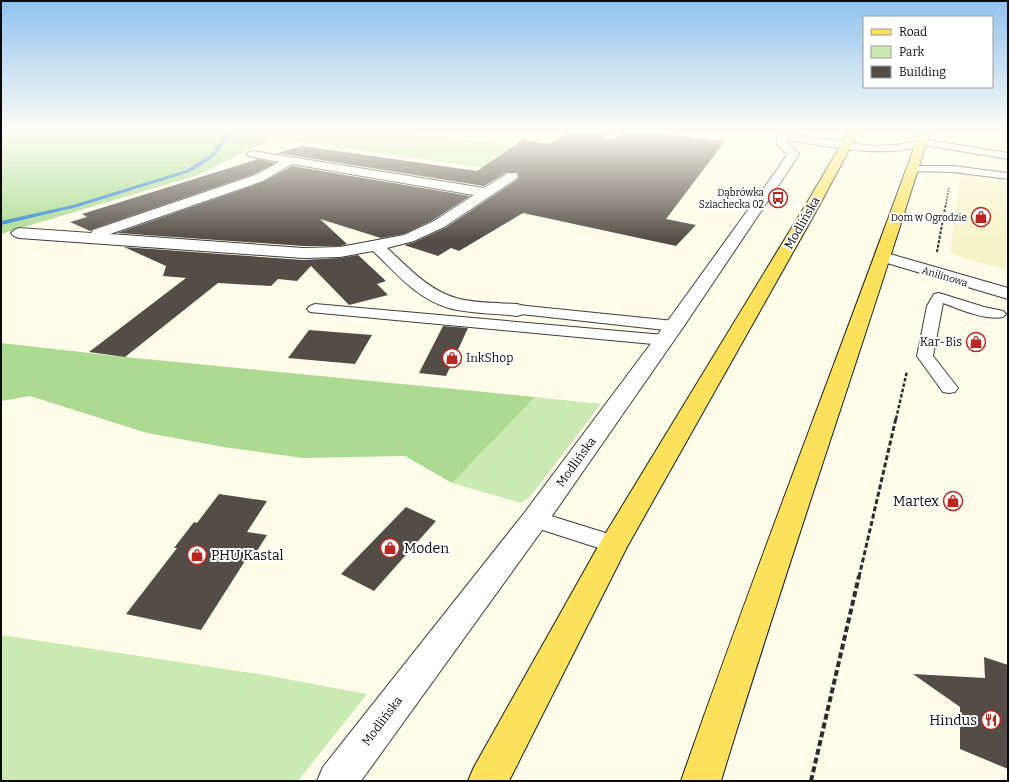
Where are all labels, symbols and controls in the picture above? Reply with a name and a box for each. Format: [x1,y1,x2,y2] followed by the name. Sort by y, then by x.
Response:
[863,16,993,88] legend
[899,25,927,39] text: Road
[899,45,925,59] text: Park
[899,65,946,79] text: Building
[699,187,765,211] place label: Dąbrówka Szlachecka 02
[767,187,789,209] bus stop icon: Dąbrówka Szlachecka 02
[781,194,823,252] street label: Modlińska
[970,206,992,228] shop icon: Dom w Ogrodzie
[891,212,967,224] place label: Dom w Ogrodzie
[920,264,970,290] street label: Anilinowa
[965,331,987,353] shop icon: Kar-Bis
[920,335,962,349] place label: Kar-Bis
[441,347,463,369] shop icon: InkShop
[466,351,513,365] place label: InkShop
[553,434,599,490] street label: Modlińska
[942,490,964,512] shop icon: Martex
[893,493,939,510] place label: Martex
[379,537,401,559] shop icon: Moden
[404,540,449,557] place label: Moden
[186,544,208,566] shop icon: PHU Kastal
[211,547,284,564] place label: PHU Kastal
[359,693,405,748] street label: Modlińska
[980,709,1002,731] restaurant icon: Hindus
[929,712,977,729] place label: Hindus

